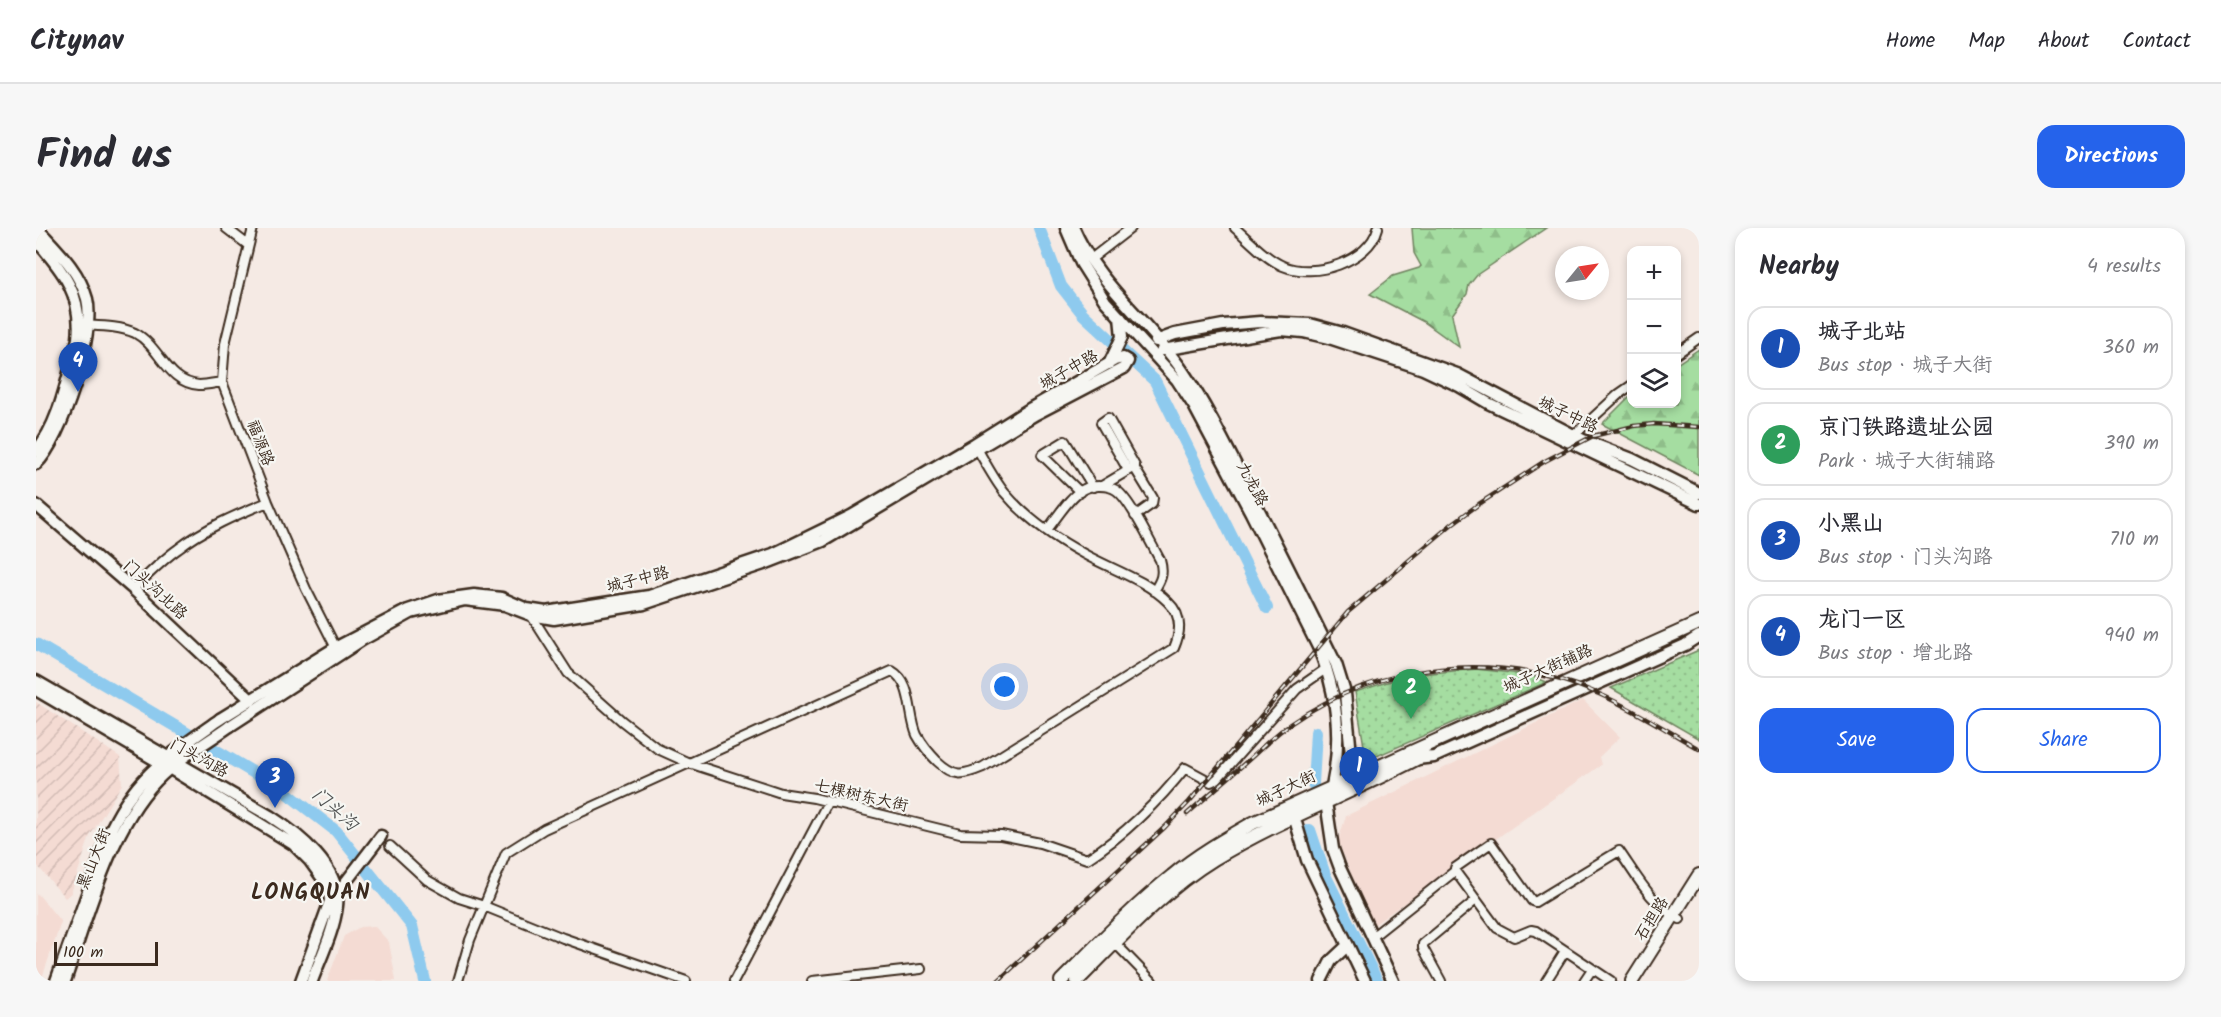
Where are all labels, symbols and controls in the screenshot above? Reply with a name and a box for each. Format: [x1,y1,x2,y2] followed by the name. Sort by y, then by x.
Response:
[30,19,123,64] text: Citynav
[1886,25,1935,58] text: Home
[1968,25,2005,58] text: Map
[2038,25,2089,58] text: About
[2122,25,2191,58] text: Contact
[36,123,172,190] text: Find us
[2037,125,2185,188] button: Directions
[1555,246,1609,300] north arrow
[1627,246,1681,408] map controls
[1627,246,1681,300] button: +
[1759,246,1839,288] text: Nearby
[2087,251,2161,283] text: 4 results
[1627,300,1681,354] button: −
[1818,315,1906,350] text: 城子北站
[1777,332,1784,364] text: 1
[2103,332,2159,364] text: 360 m
[58,342,98,392] pin: 4
[1035,344,1103,396] street label: 城子中路
[1818,350,1993,382] text: Bus stop · 城子大街
[1627,354,1681,408] button: layers
[1534,390,1602,440] street label: 城子中路
[1818,411,1994,446] text: 京门铁路遗址公园
[240,416,280,470] street label: 福源路
[1775,428,1786,460] text: 2
[2104,428,2159,460] text: 390 m
[1818,446,1995,478] text: Park · 城子大街辅路
[1230,457,1274,511] street label: 九龙路
[1818,507,1884,542] text: 小黑山
[1775,524,1786,556] text: 3
[2110,524,2159,556] text: 710 m
[1818,542,1993,574] text: Bus stop · 门头沟路
[117,554,193,626] street label: 门头沟北路
[604,560,672,600] street label: 城子中路
[1818,603,1906,638] text: 龙门一区
[1775,620,1786,652] text: 4
[2104,620,2159,652] text: 940 m
[1499,638,1597,700] street label: 城子大街辅路
[1818,638,1973,670] text: Bus stop · 增北路
[1392,670,1430,719] pin: 2
[990,672,1019,701] your location
[1759,708,1954,773] button: Save
[1966,708,2161,773] button: Share
[165,732,233,784] street label: 门头沟路
[1340,748,1378,797] pin: 1
[256,758,294,808] pin: 3
[1252,764,1320,814] street label: 城子大街
[811,773,911,819] street label: 七棵树东大街
[304,781,365,840] water label: 门头沟
[70,825,118,893] street label: 黑山大街
[251,876,371,911] district label: LONGQUAN
[1629,892,1675,946] street label: 石担路
[54,939,158,966] scale bar
[63,940,103,965] text: 100 m

